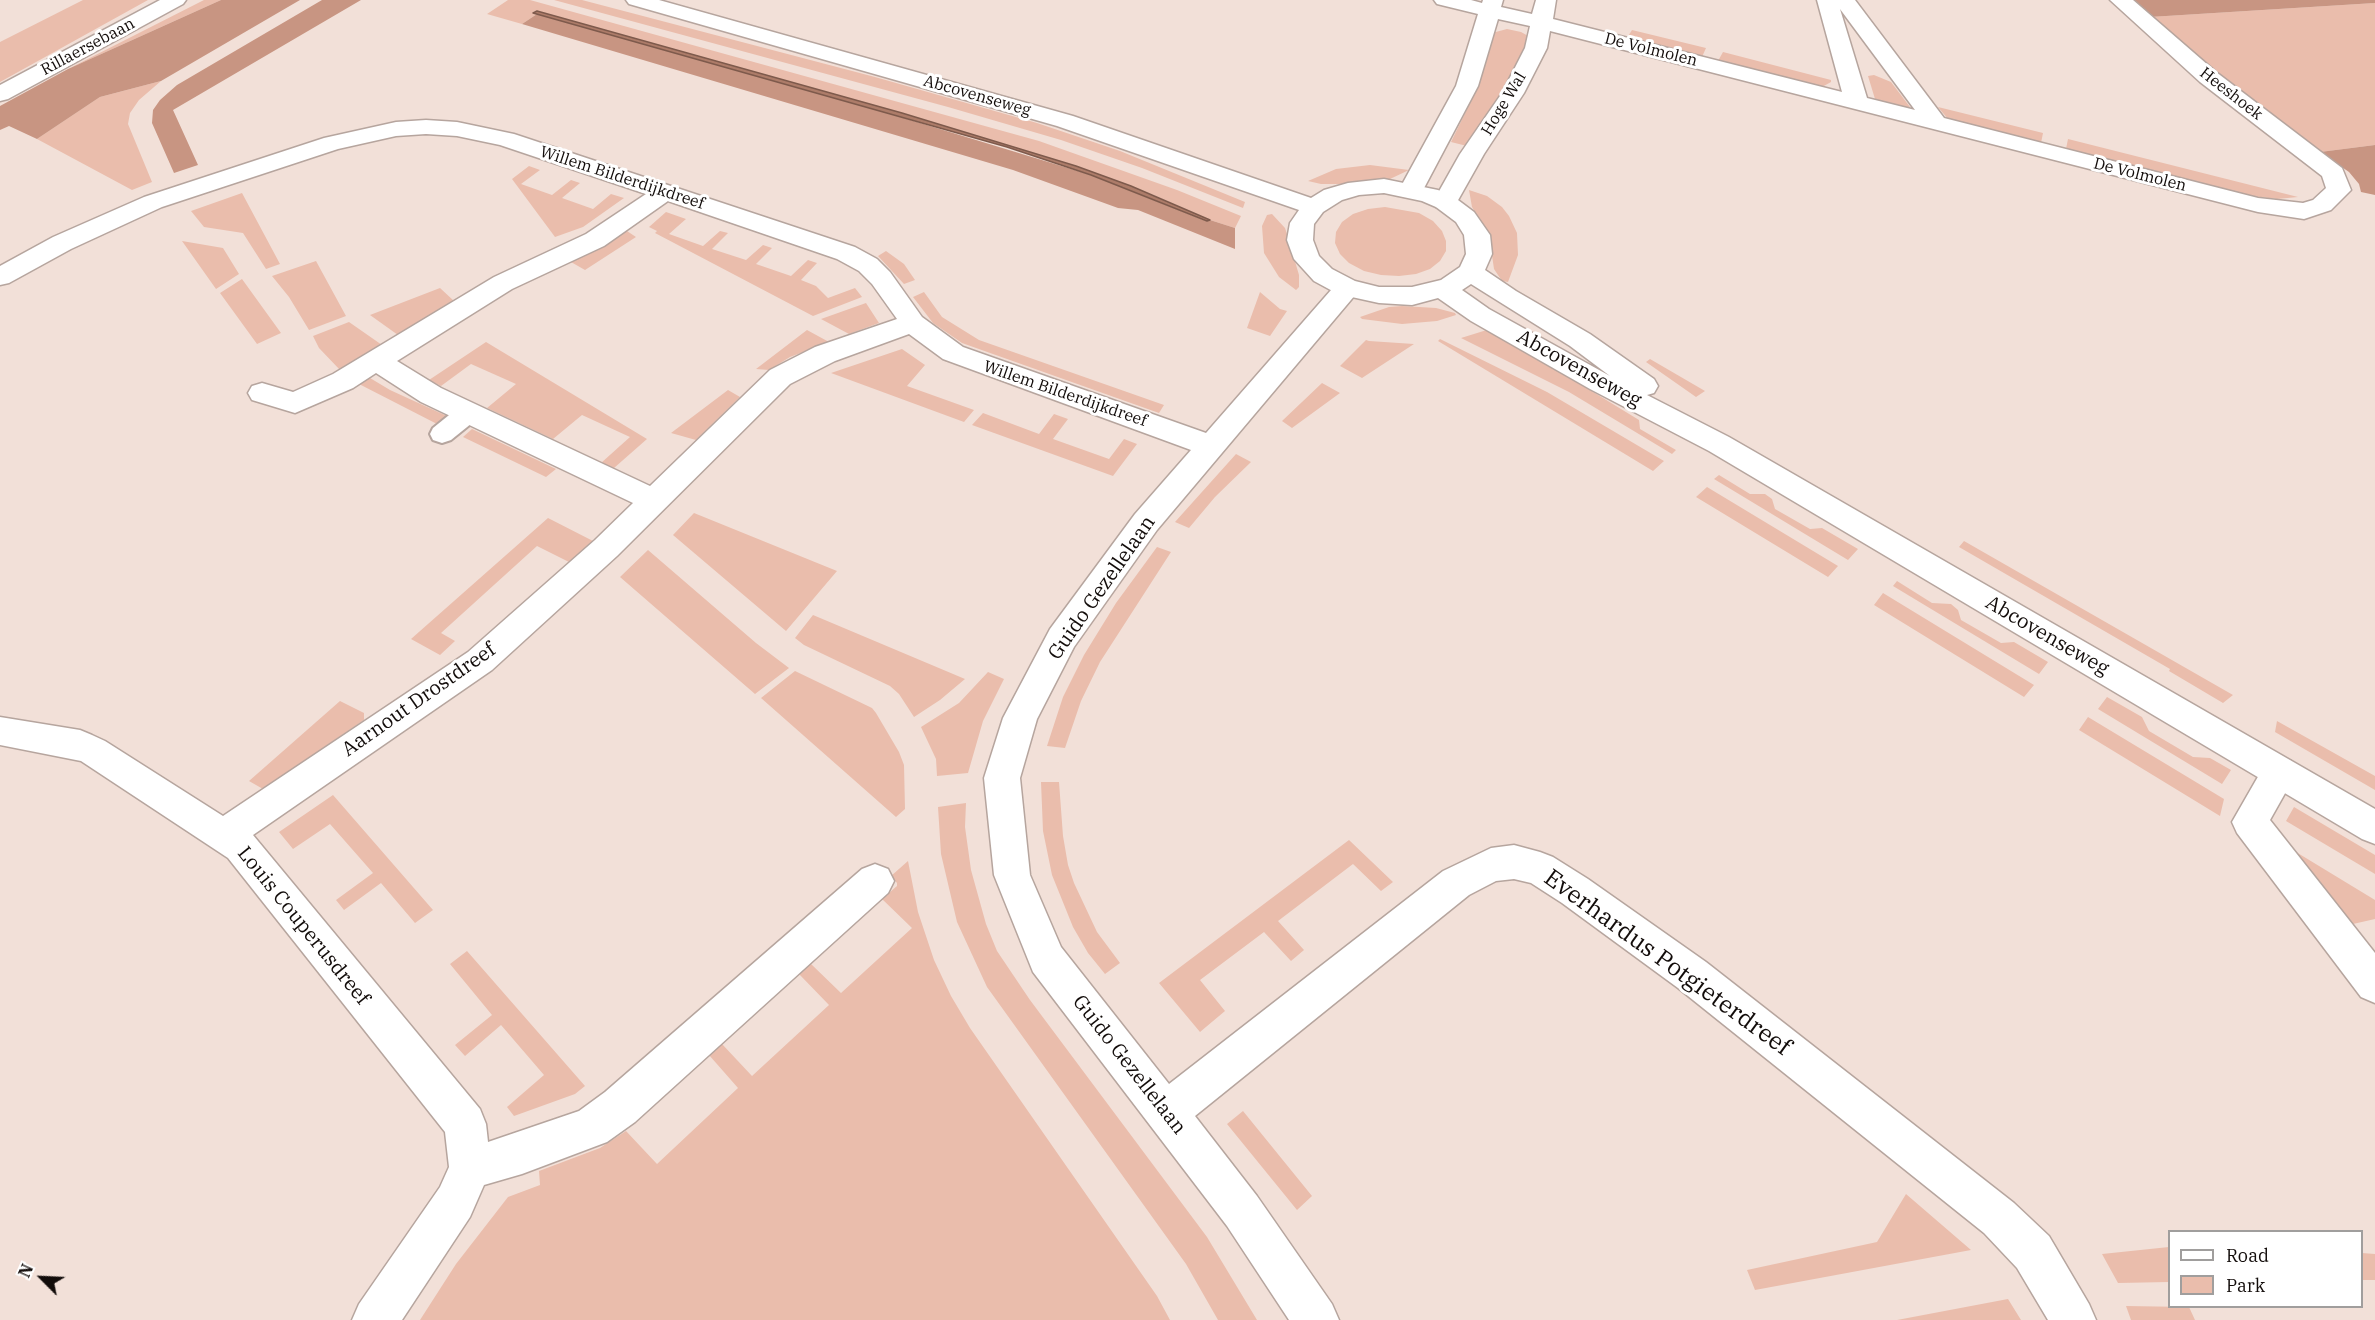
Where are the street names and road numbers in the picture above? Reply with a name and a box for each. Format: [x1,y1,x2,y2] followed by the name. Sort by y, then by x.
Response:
[38,14,138,80] street label: Rillaersebaan
[1603,29,1699,71] street label: De Volmolen
[2196,63,2266,125] street label: Heeshoek
[1478,69,1530,139] street label: Hoge Wal
[921,71,1033,121] street label: Abcovenseweg
[537,142,707,214] street label: Willem Bilderdijkdreef
[2092,154,2188,196] street label: De Volmolen
[1513,325,1645,413] street label: Abcovenseweg
[981,357,1149,431] street label: Willem Bilderdijkdreef
[1043,511,1161,665] street label: Guido Gezellelaan
[1981,591,2113,681] street label: Abcovenseweg
[338,638,500,762] street label: Aarnout Drostdreef
[232,842,374,1010] street label: Louis Couperusdreef
[1538,864,1796,1062] street label: Everhardus Potgieterdreef
[1067,991,1191,1139] street label: Guido Gezellelaan

